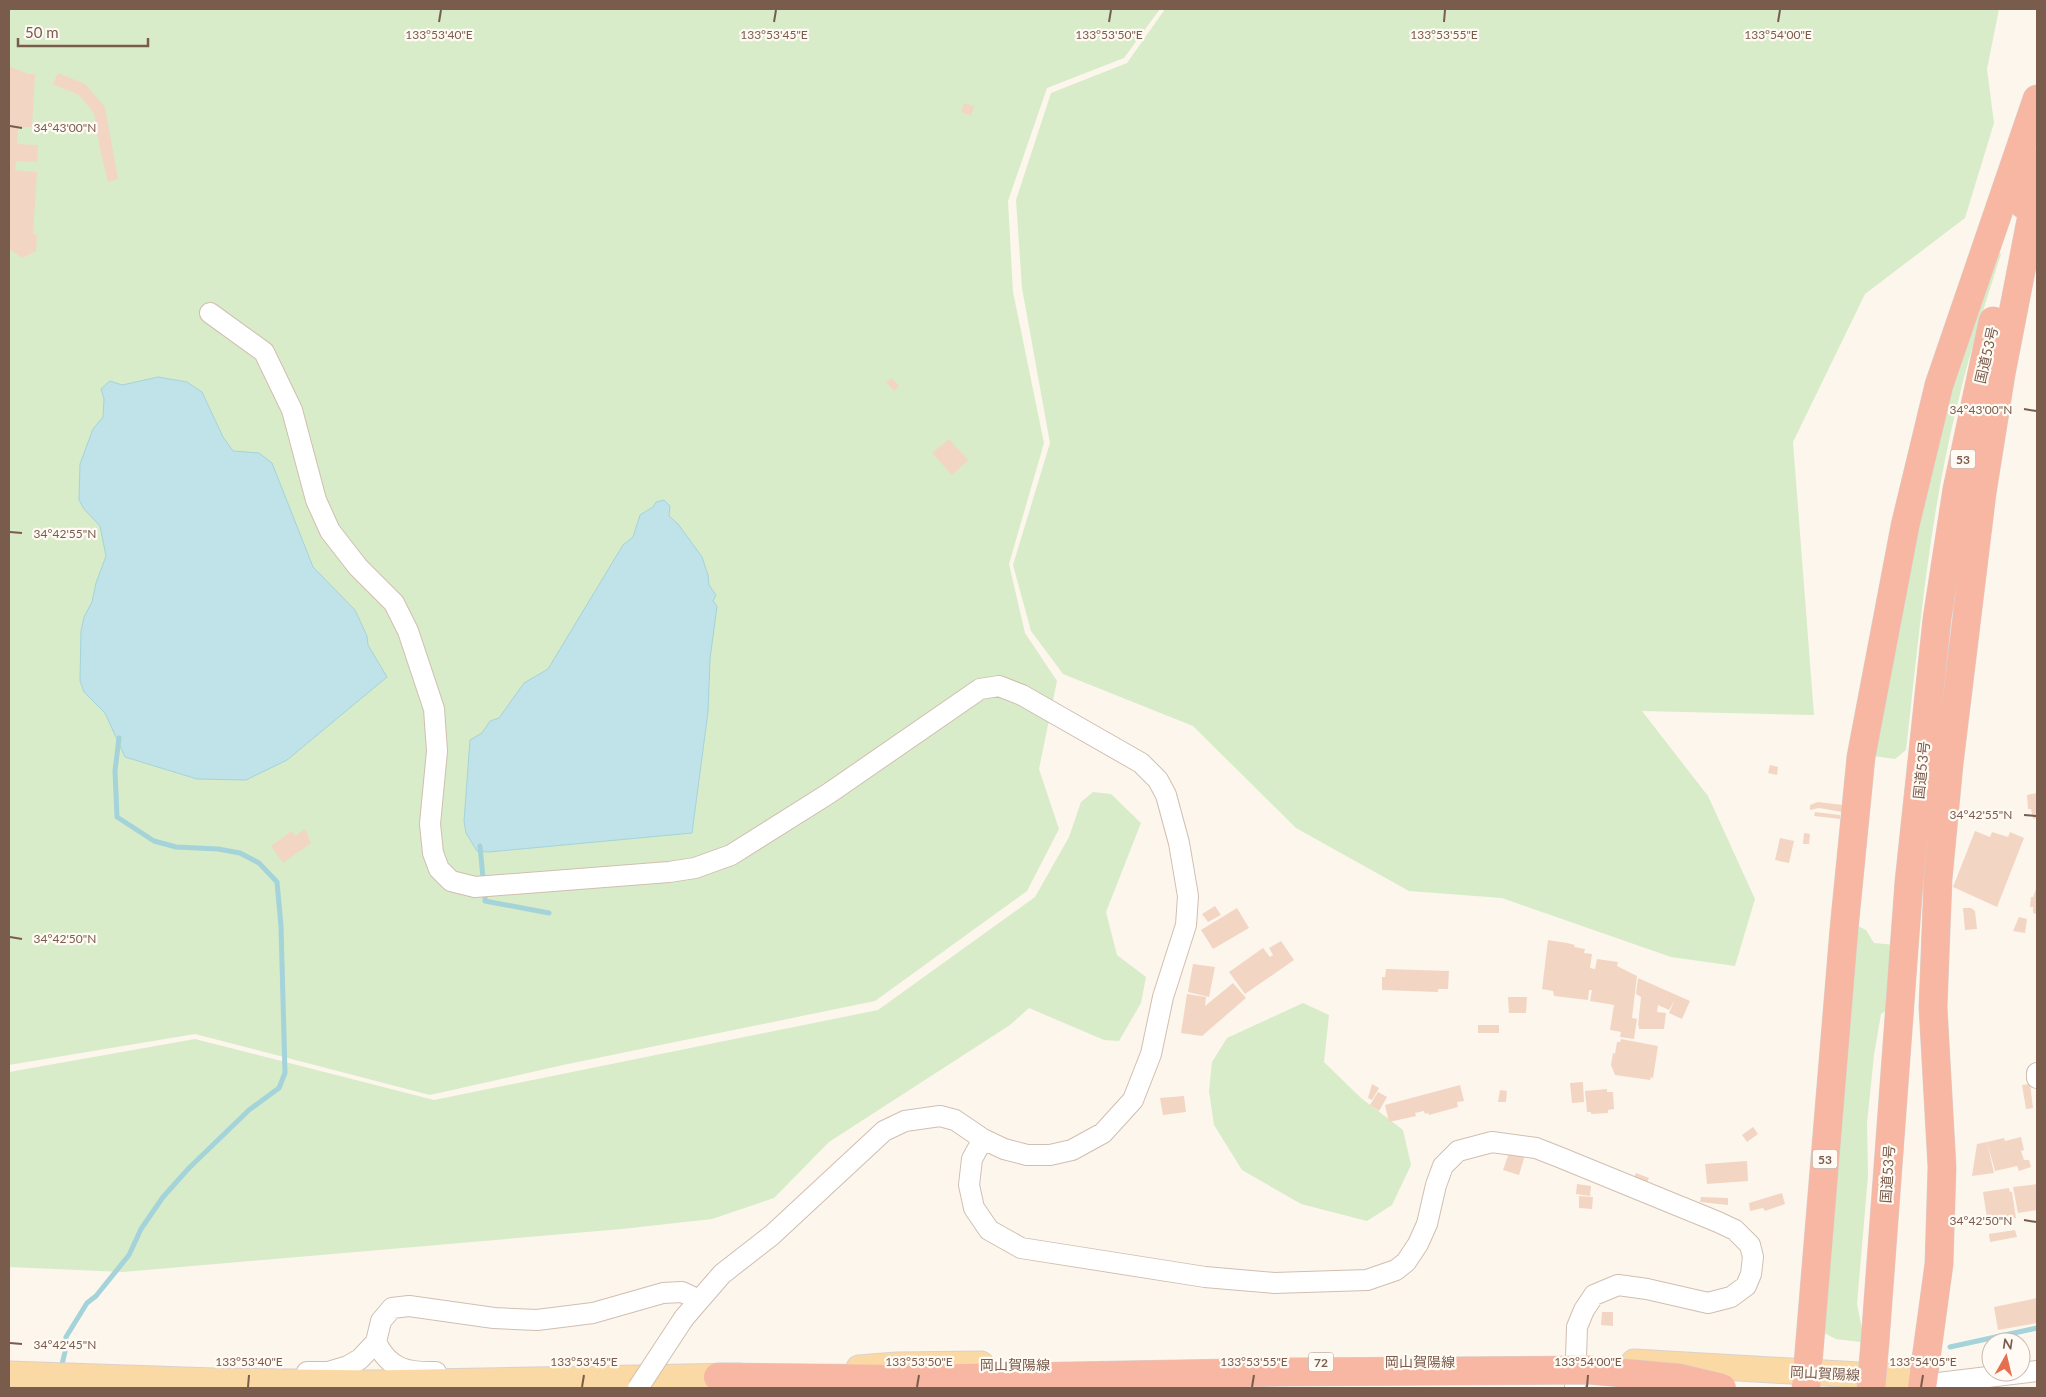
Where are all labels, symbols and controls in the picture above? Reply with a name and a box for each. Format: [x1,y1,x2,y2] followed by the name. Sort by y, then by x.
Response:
[18,15,148,47] scale bar
[25,23,59,41] text: 50 m
[405,27,473,42] text: 133°53'40"E
[740,27,808,42] text: 133°53'45"E
[1075,27,1143,42] text: 133°53'50"E
[1410,27,1478,42] text: 133°53'55"E
[1744,27,1812,42] text: 133°54'00"E
[34,120,96,135] text: 34°43'00"N
[1971,325,2001,385] street label: 国道53号
[1950,402,2012,417] text: 34°43'00"N
[1950,449,1976,468] road number: 53
[34,526,96,541] text: 34°42'55"N
[1910,740,1932,800] street label: 国道53号
[1950,807,2012,822] text: 34°42'55"N
[34,931,96,946] text: 34°42'50"N
[1876,1144,1898,1204] street label: 国道53号
[1812,1150,1838,1168] road number: 53
[1950,1213,2012,1228] text: 34°42'50"N
[1981,1332,2031,1382] north arrow
[2001,1334,2014,1353] text: N
[34,1337,96,1352] text: 34°42'45"N
[1308,1352,1334,1371] road number: 72
[1385,1353,1455,1370] street label: 岡山賀陽線
[215,1354,283,1369] text: 133°53'40"E
[550,1354,618,1369] text: 133°53'45"E
[885,1354,953,1369] text: 133°53'50"E
[1220,1354,1288,1369] text: 133°53'55"E
[1554,1354,1622,1369] text: 133°54'00"E
[1889,1354,1957,1369] text: 133°54'05"E
[980,1356,1050,1373] street label: 岡山賀陽線
[1790,1363,1860,1383] street label: 岡山賀陽線

